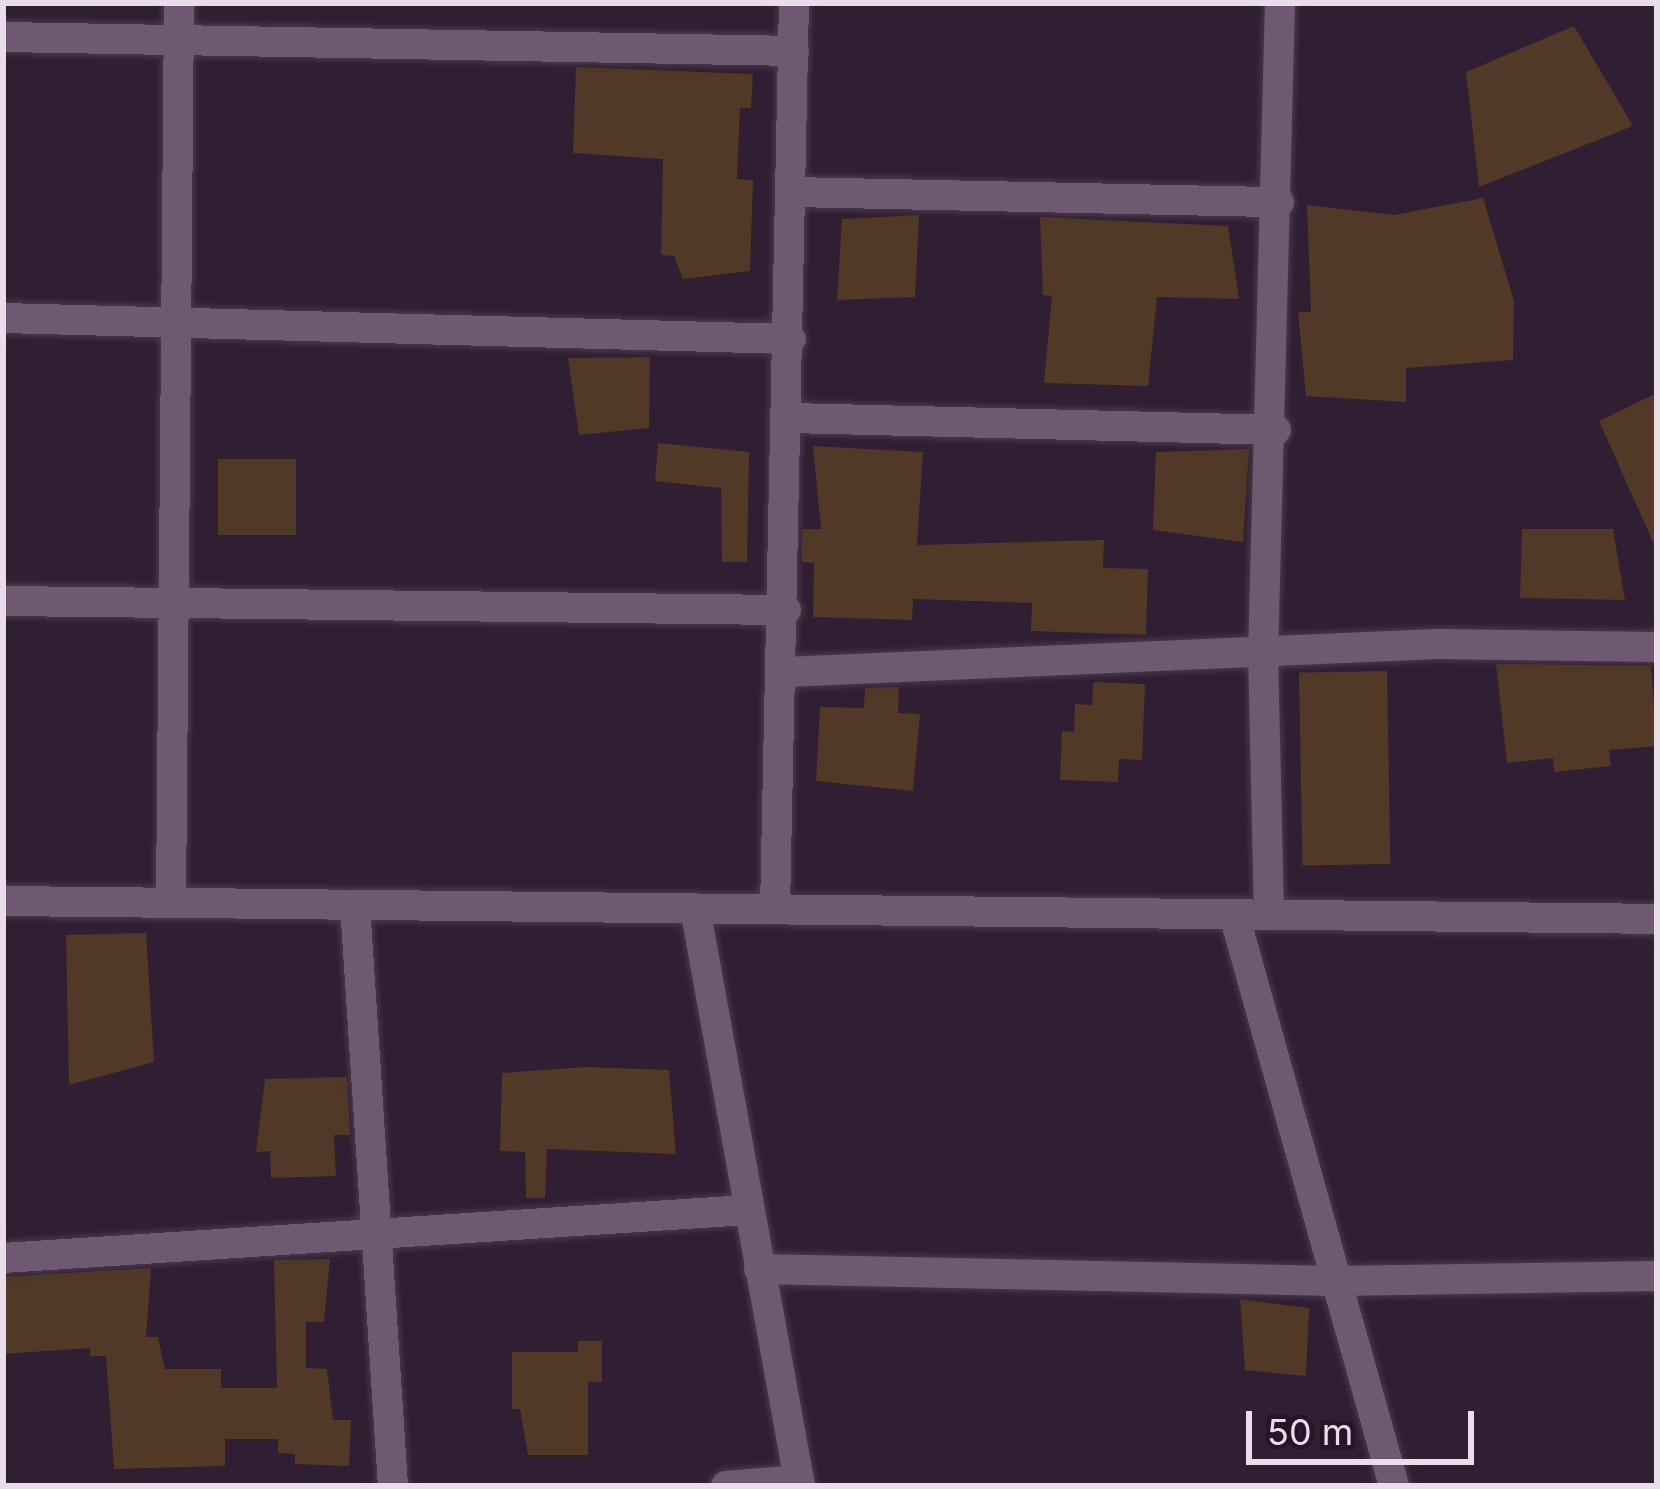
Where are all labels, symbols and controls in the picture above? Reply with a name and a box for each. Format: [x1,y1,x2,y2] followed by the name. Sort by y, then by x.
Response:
[1252,1387,1480,1461] scale bar
[1267,1410,1353,1454] text: 50 m

